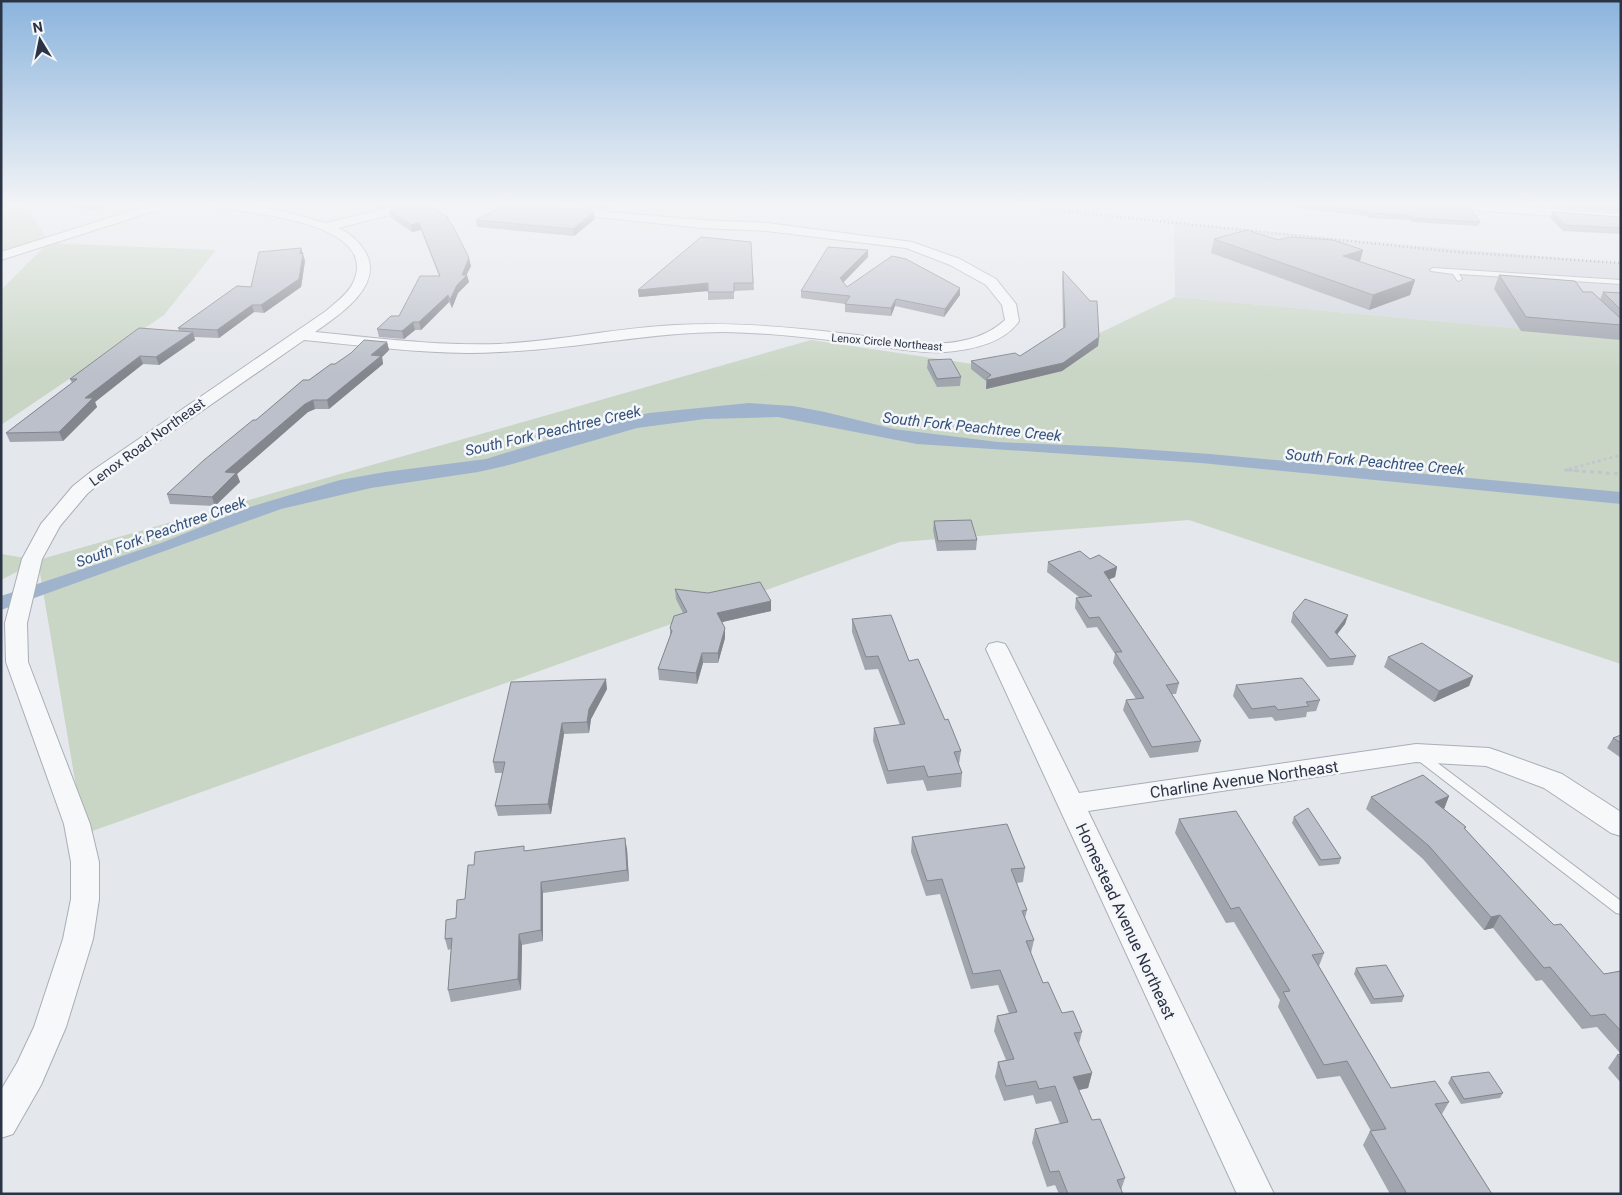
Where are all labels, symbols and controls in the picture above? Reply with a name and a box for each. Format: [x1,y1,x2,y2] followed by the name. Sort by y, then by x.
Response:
[15,15,65,65] north arrow
[31,18,44,36] text: N
[831,331,943,354] street label: Lenox Circle Northeast
[86,395,208,489] street label: Lenox Road Northeast
[463,402,643,460] water label: South Fork Peachtree Creek
[882,409,1063,445] water label: South Fork Peachtree Creek
[1285,445,1466,479] water label: South Fork Peachtree Creek
[74,493,249,571] water label: South Fork Peachtree Creek
[1149,757,1339,802] street label: Charline Avenue Northeast
[1072,820,1179,1022] street label: Homestead Avenue Northeast

